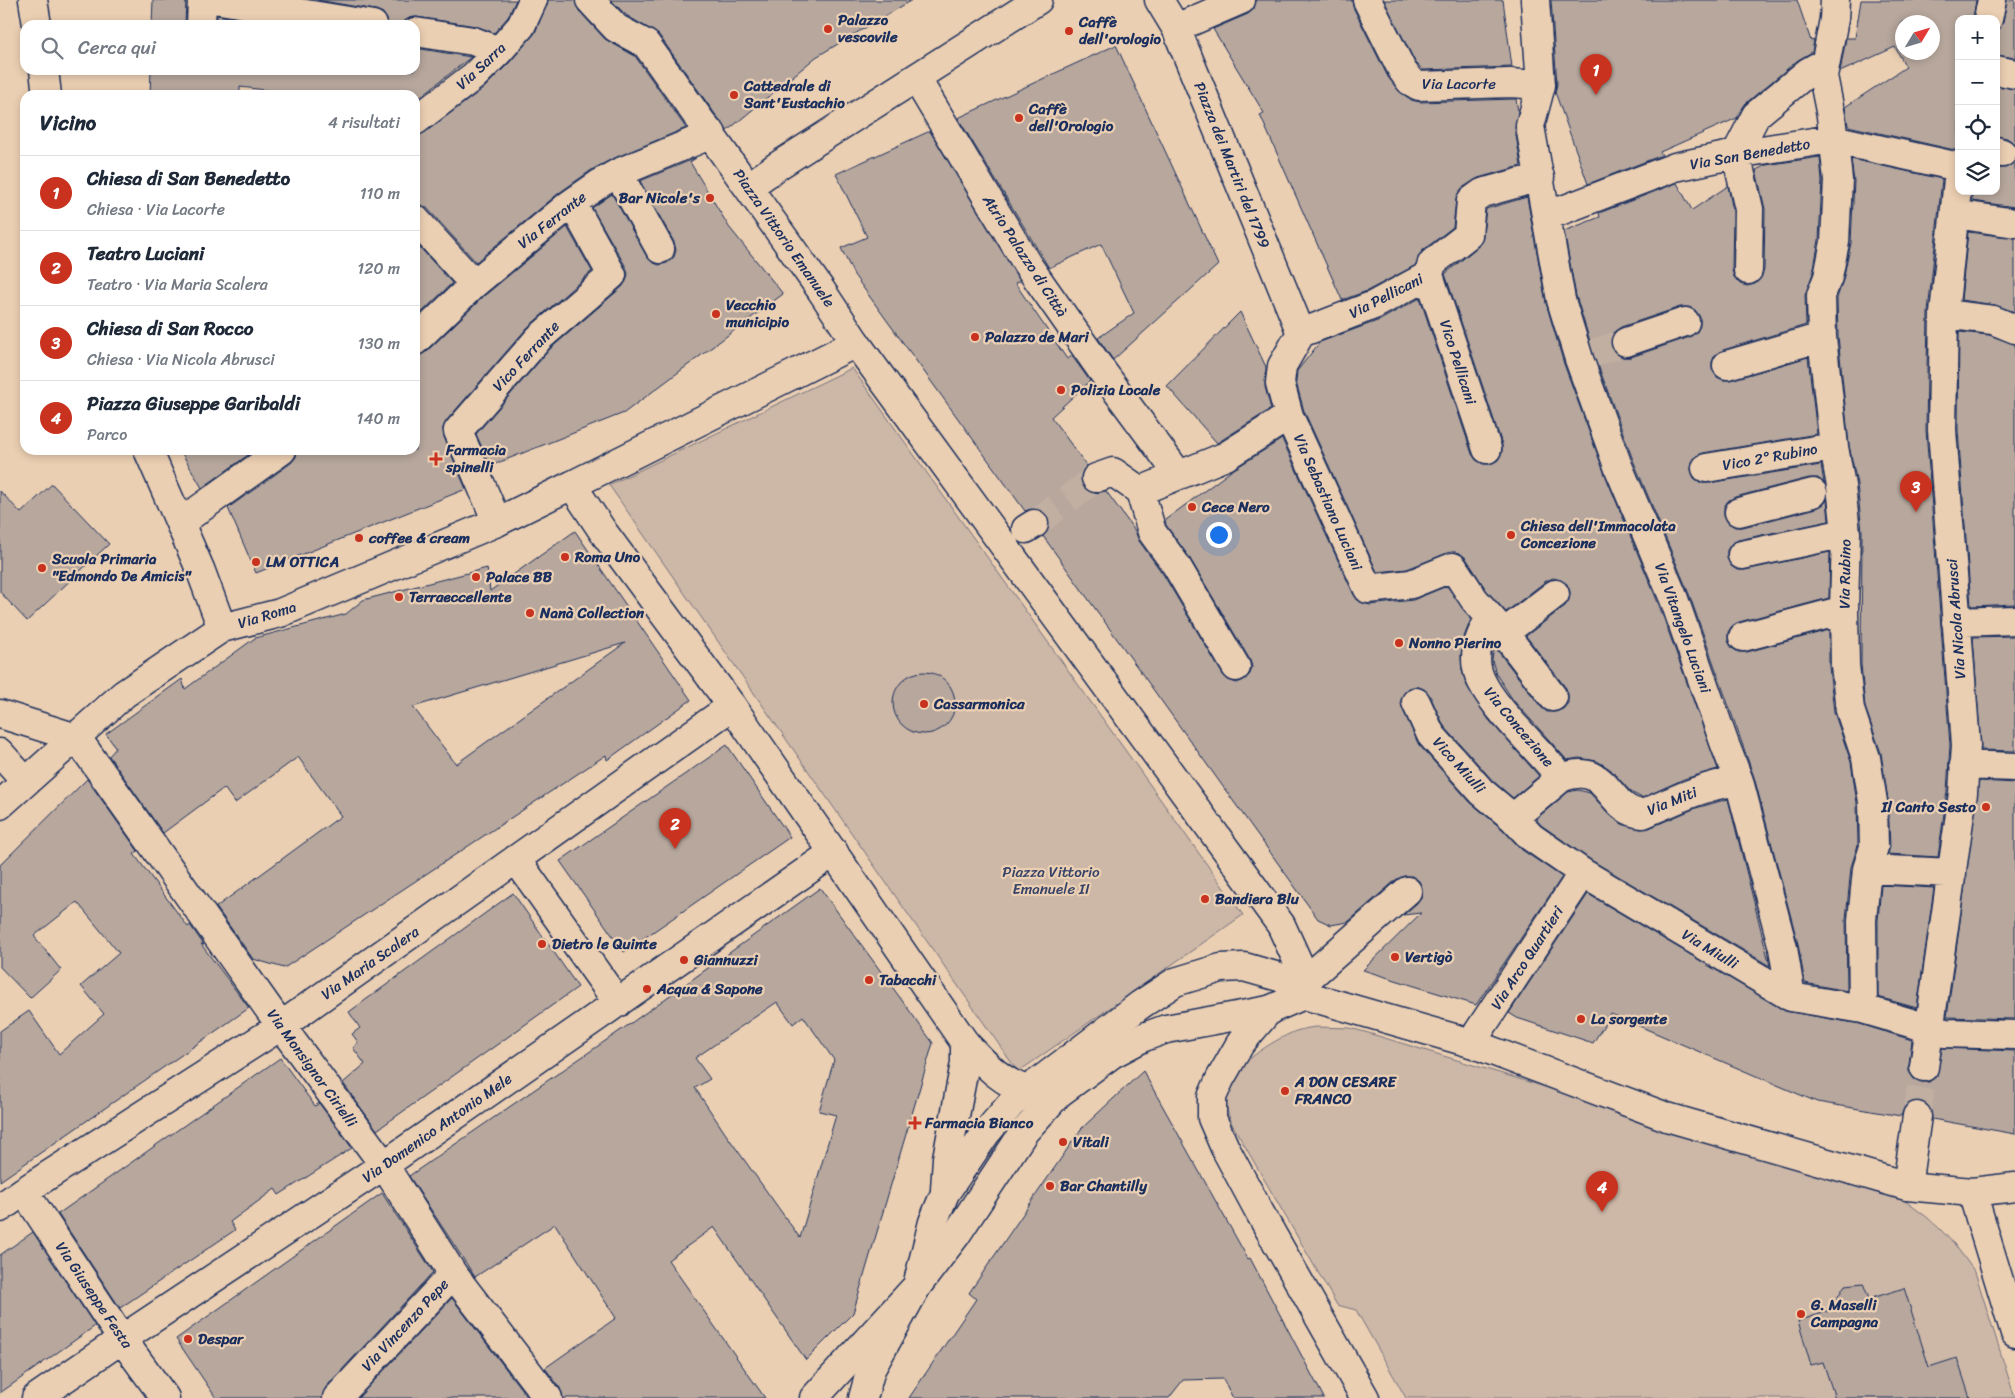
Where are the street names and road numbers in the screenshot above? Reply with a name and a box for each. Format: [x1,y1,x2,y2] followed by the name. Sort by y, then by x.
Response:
[450,35,513,96] street label: Via Sarra
[1422,71,1496,97] street label: Via Lacorte
[1187,78,1277,252] street label: Piazza dei Martiri del 1799
[1688,131,1813,177] street label: Via San Benedetto
[726,163,842,313] street label: Piazza Vittorio Emanuele
[512,184,593,256] street label: Via Ferrante
[975,189,1075,323] street label: Atrio Palazzo di Città
[1344,266,1429,326] street label: Via Pellicani
[486,314,566,398] street label: Vico Ferrante
[1432,316,1484,409] street label: Vico Pellicani
[1286,429,1370,575] street label: Via Sebastiano Luciani
[1720,436,1820,478] street label: Vico 2° Rubino
[1831,539,1859,609] street label: Via Rubino
[1939,557,1973,680] street label: Via Nicola Abrusci
[1647,559,1719,698] street label: Via Vitangelo Luciani
[234,594,300,636] street label: Via Roma
[1477,681,1561,774] street label: Via Concezione
[1426,730,1493,800] street label: Vico Miulli
[1643,779,1702,823] street label: Via Miti
[1484,900,1571,1015] street label: Via Arco Quartieri
[315,919,425,1007] street label: Via Maria Scalera
[1677,922,1744,977] street label: Via Miulli
[260,1003,365,1134] street label: Via Monsignor Cirielli
[356,1066,518,1190] street label: Via Domenico Antonio Mele
[48,1236,140,1354] street label: Via Giuseppe Festa
[355,1272,455,1378] street label: Via Vincenzo Pepe

